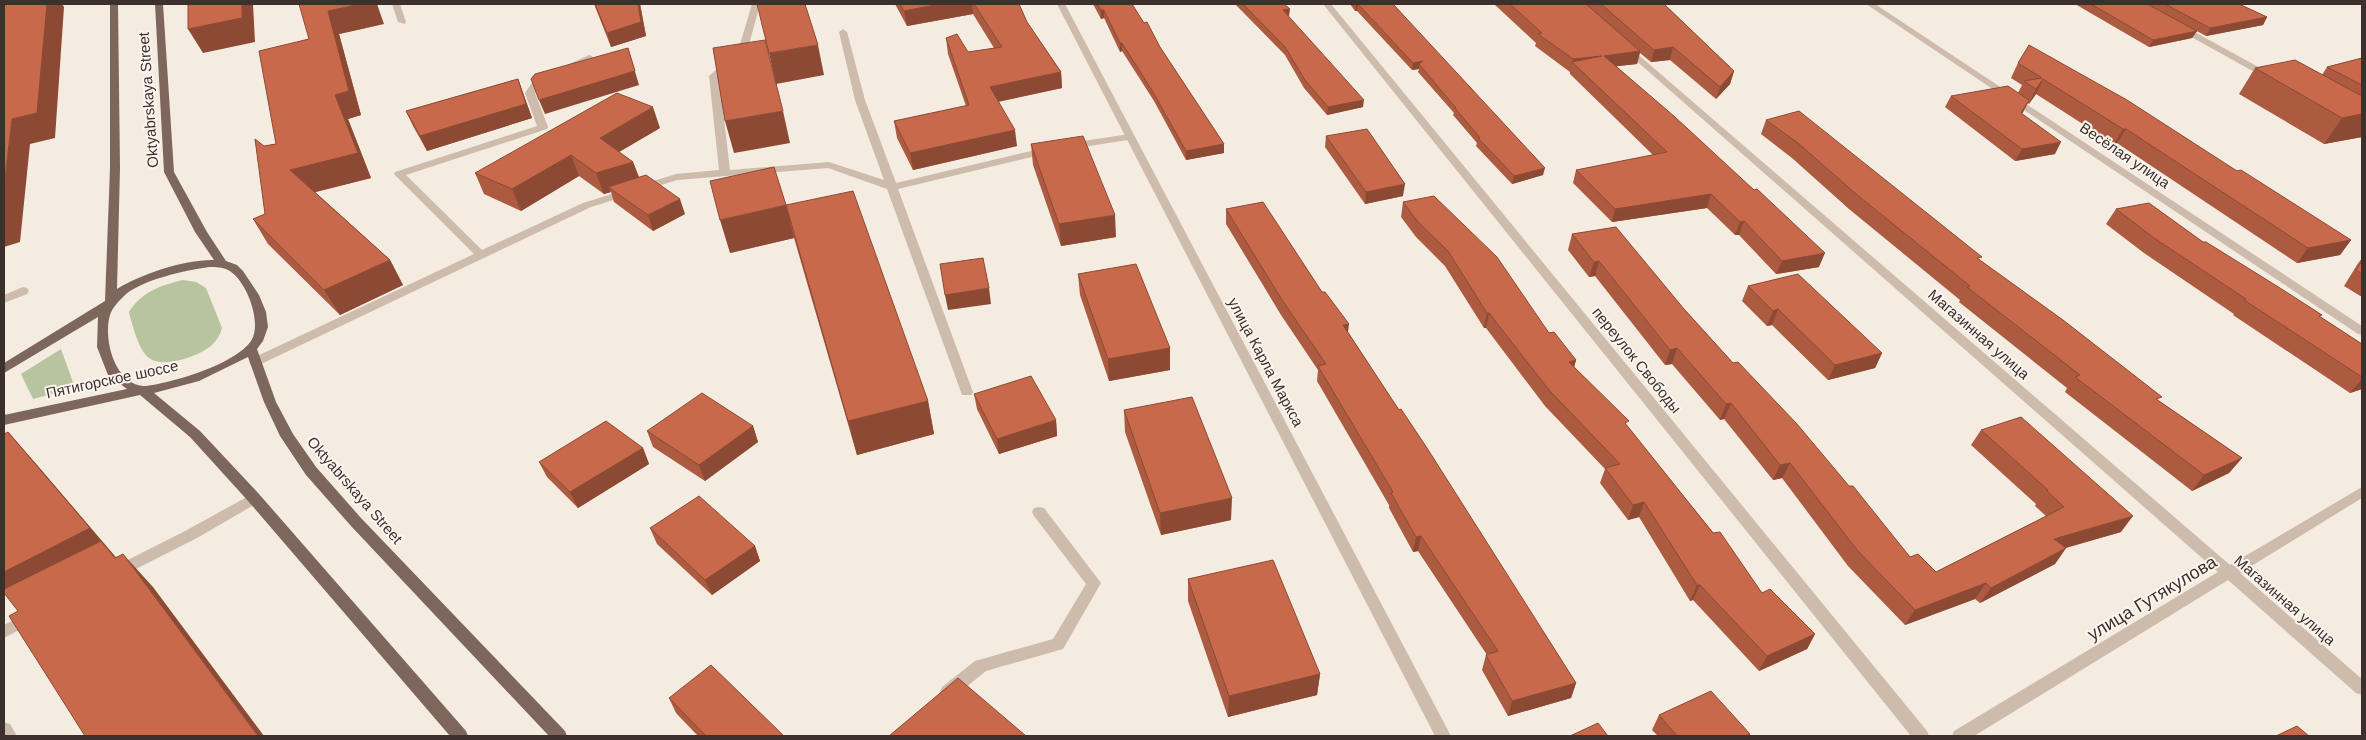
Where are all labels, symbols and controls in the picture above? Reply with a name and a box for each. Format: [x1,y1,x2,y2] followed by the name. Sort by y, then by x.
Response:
[135,31,161,168] street label: Oktyabrskaya Street
[2077,119,2174,192] street label: Весёлая улица
[1925,286,2033,383] street label: Магазинная улица
[1225,295,1307,430] street label: улица Карла Маркса
[1589,304,1685,416] street label: переулок Свободы
[44,357,180,401] street label: Пятигорское шоссе
[304,433,407,547] street label: Oktyabrskaya Street
[2084,551,2221,644] street label: улица Гутякулова
[2231,552,2339,649] street label: Магазинная улица

